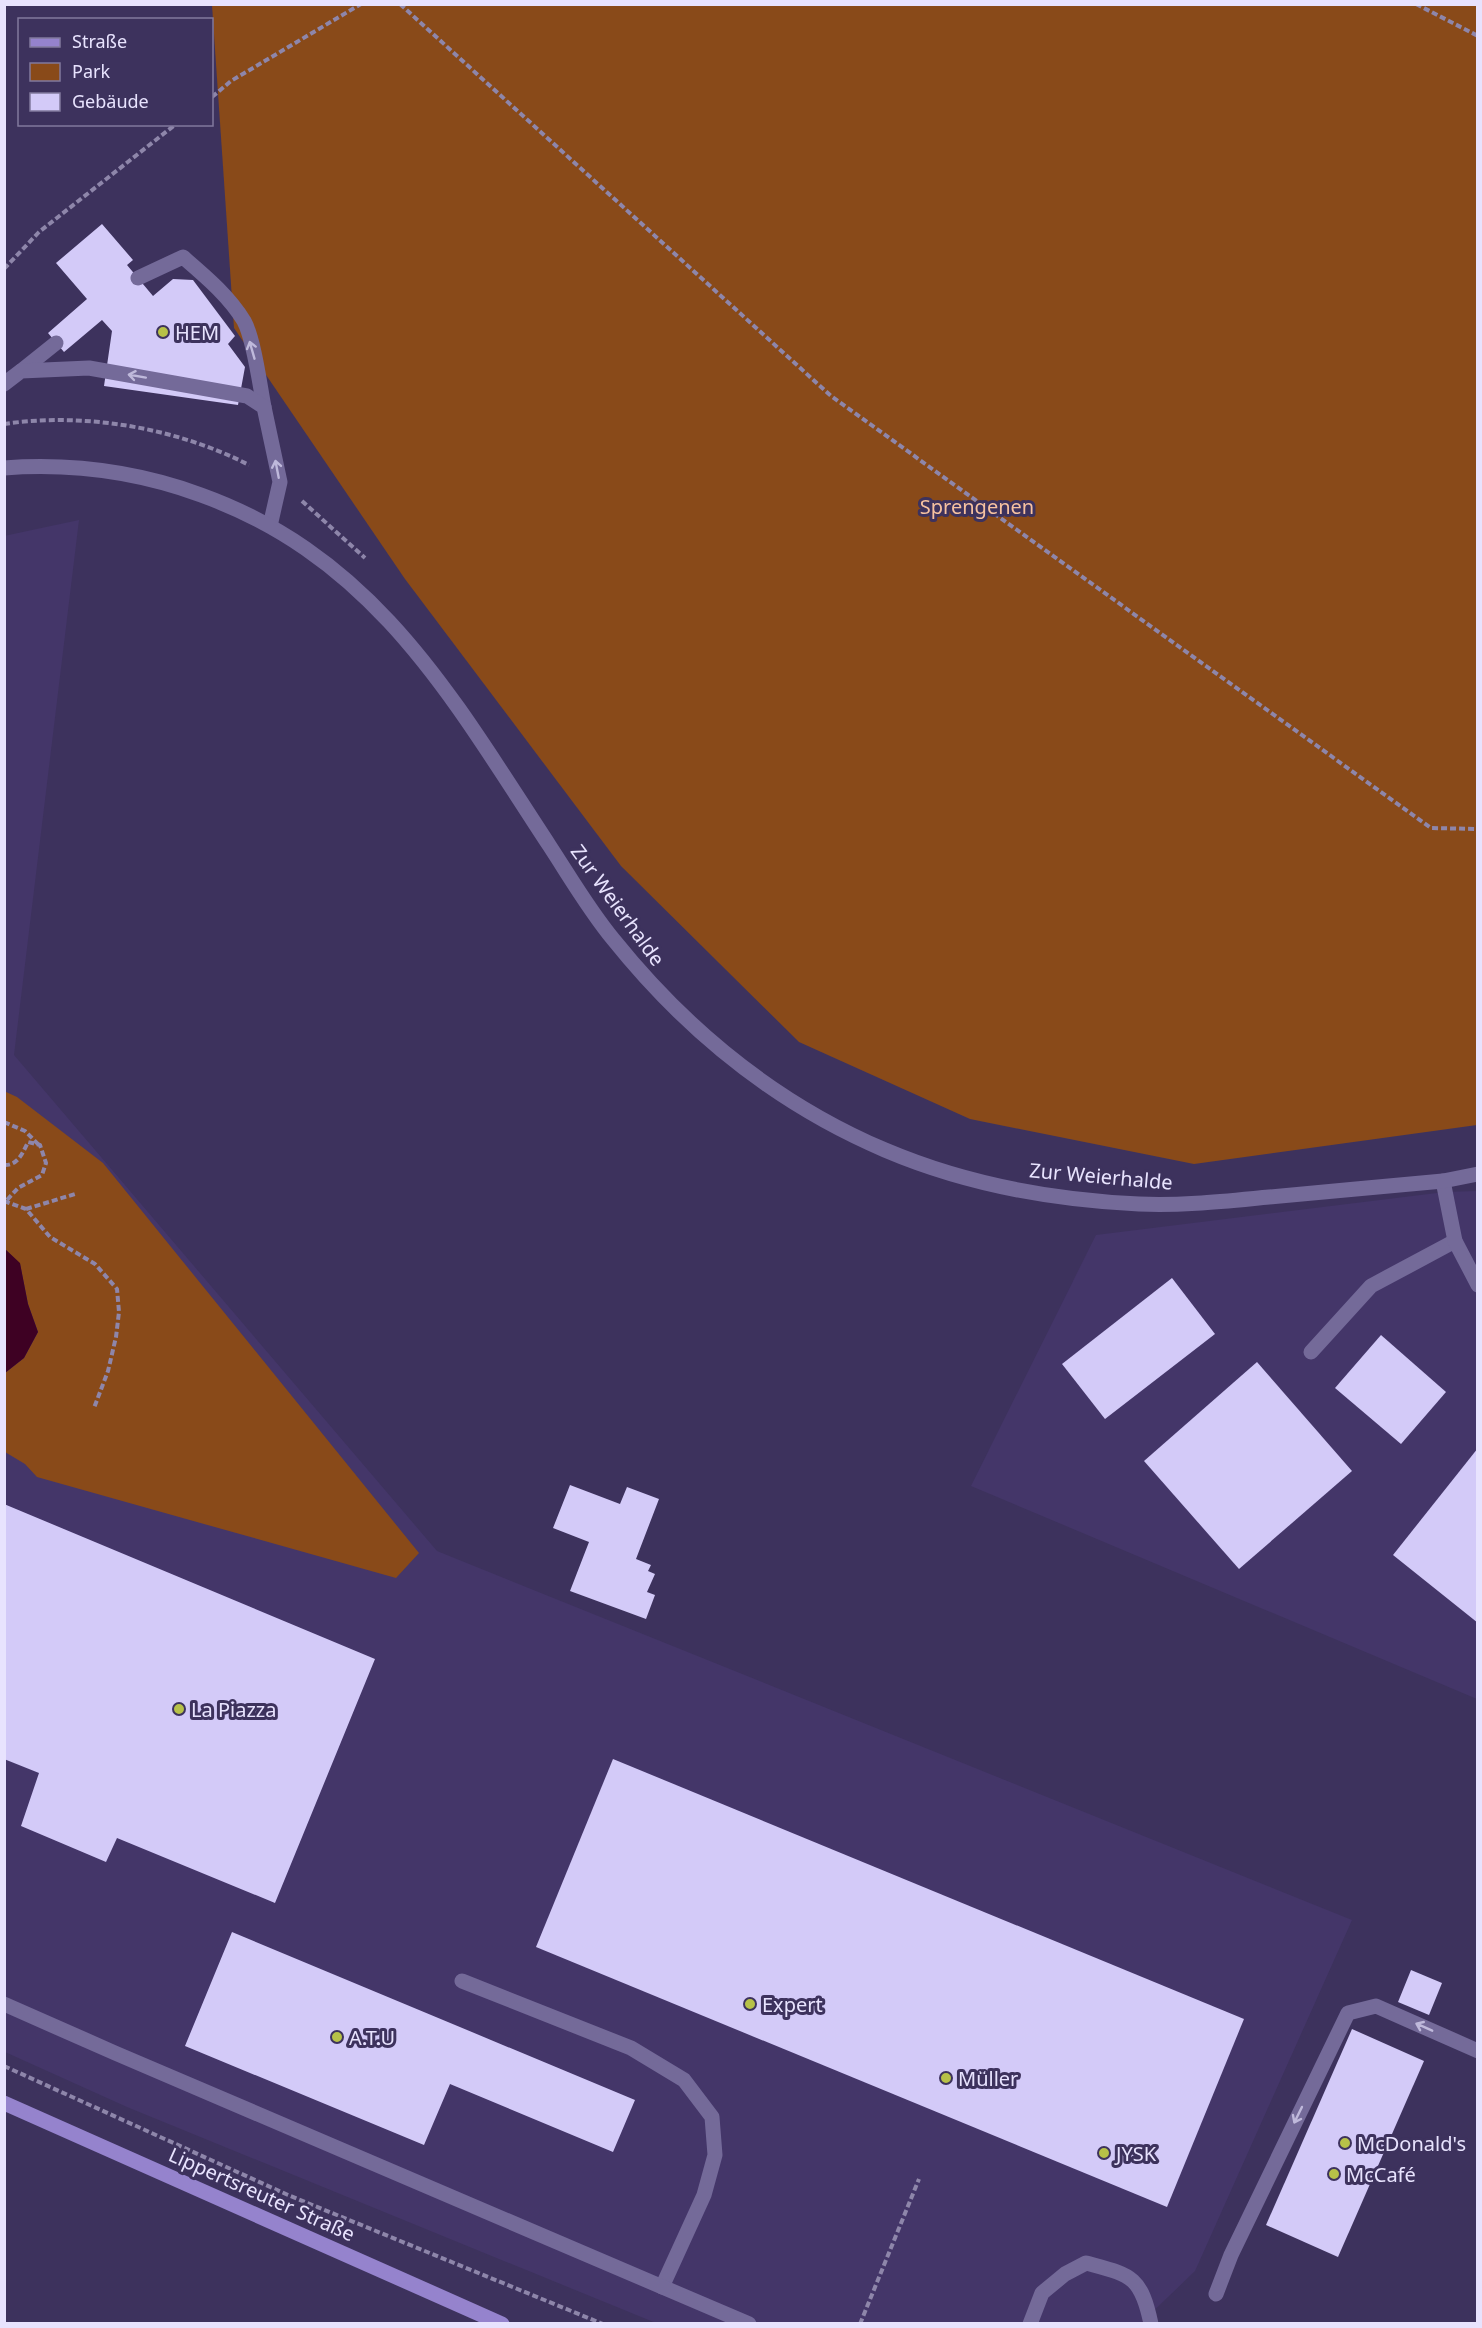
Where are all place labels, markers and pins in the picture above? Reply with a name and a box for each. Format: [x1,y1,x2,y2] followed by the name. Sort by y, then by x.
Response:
[175,319,219,346] place label: HEM
[156,325,170,339] marker: HEM
[191,1696,276,1723] place label: La Piazza
[172,1702,186,1716] marker: La Piazza
[762,1991,823,2018] place label: Expert
[743,1997,757,2011] marker: Expert
[349,2024,395,2051] place label: A.T.U
[330,2030,344,2044] marker: A.T.U
[958,2065,1018,2092] place label: Müller
[939,2071,953,2085] marker: Müller
[1357,2130,1466,2157] place label: McDonald's
[1338,2136,1352,2150] marker: McDonald's
[1114,2140,1157,2167] place label: JYSK
[1097,2146,1111,2160] marker: JYSK
[1346,2161,1416,2188] place label: McCafé
[1327,2167,1341,2181] marker: McCafé

